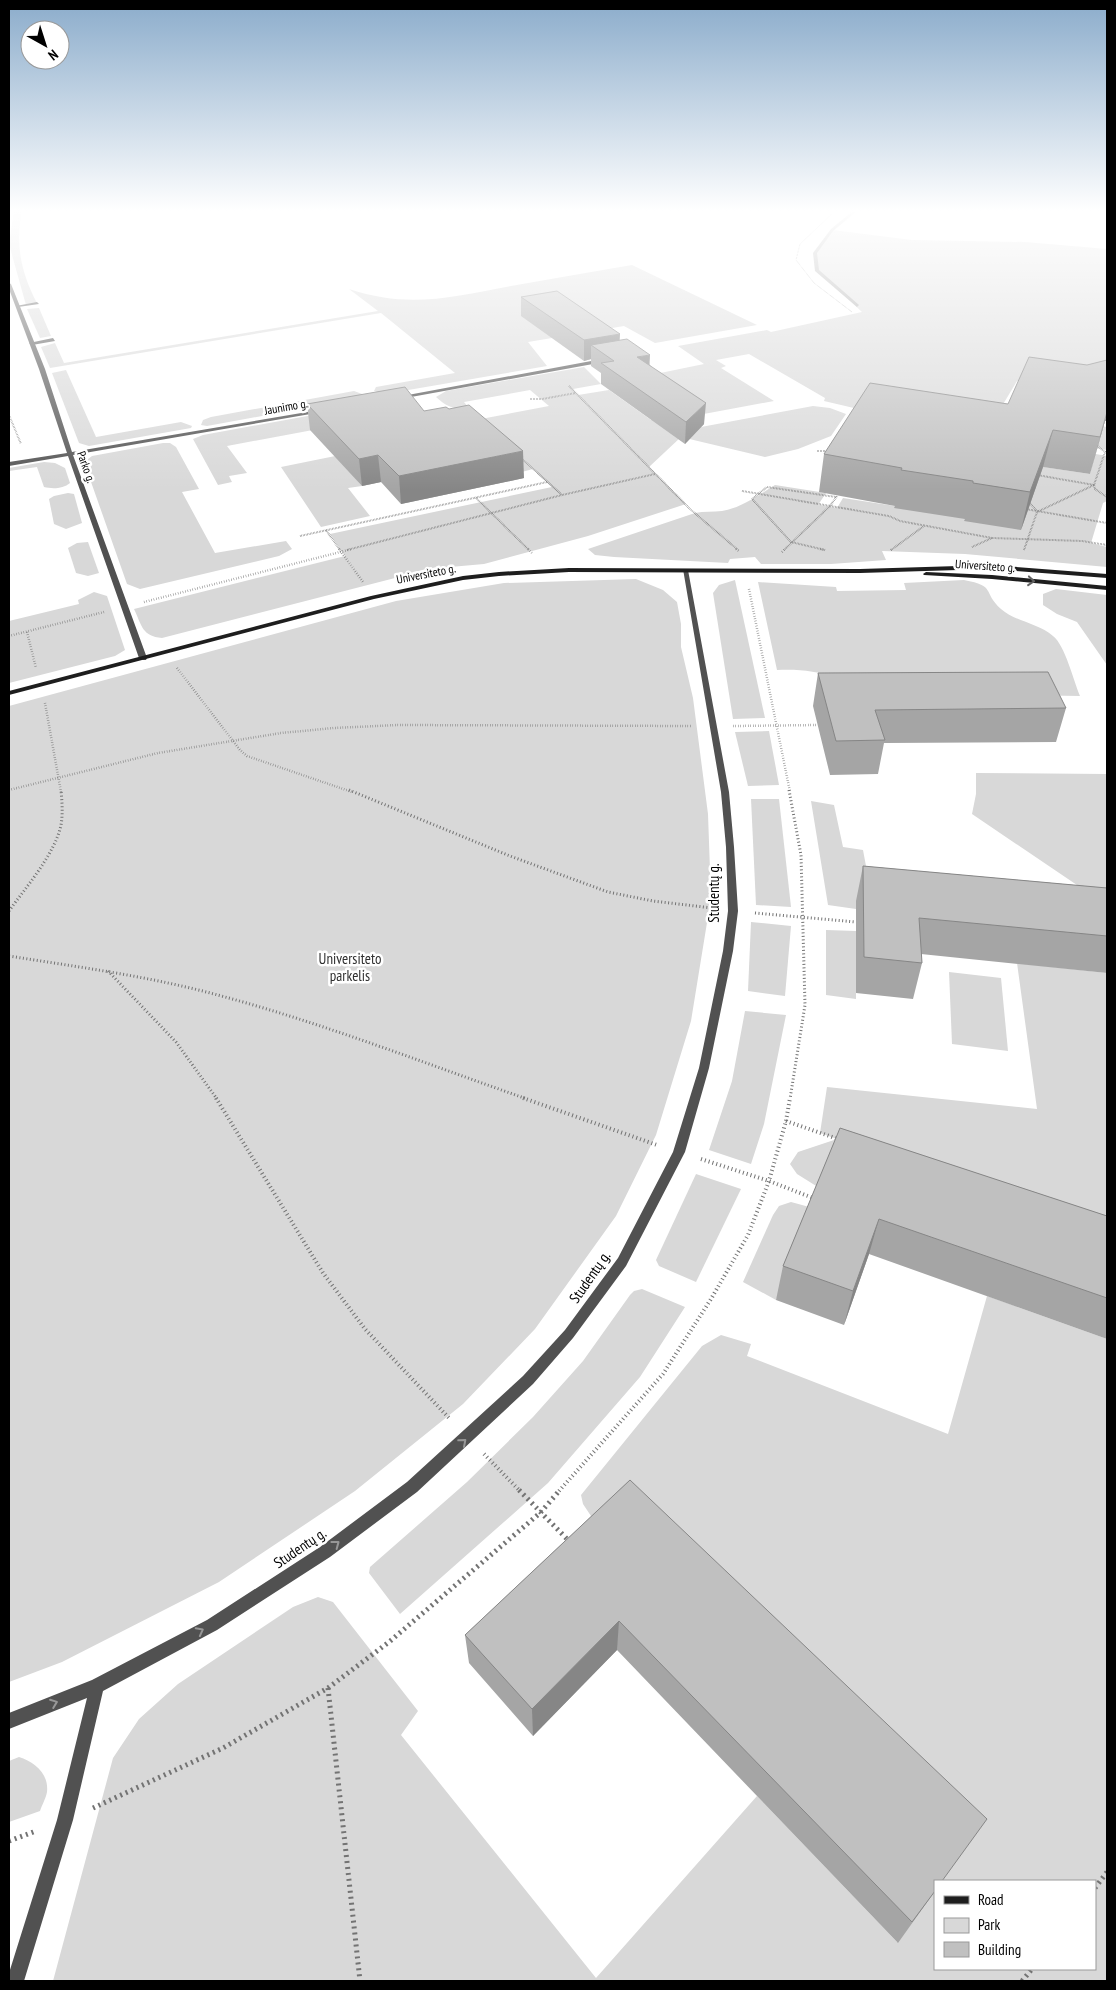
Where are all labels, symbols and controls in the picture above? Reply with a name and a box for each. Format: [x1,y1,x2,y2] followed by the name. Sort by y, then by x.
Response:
[20,20,70,70] north arrow
[45,46,62,64] text: N
[262,395,309,418] street label: Jaunimo g.
[74,449,99,485] street label: Parko g.
[955,556,1016,575] street label: Universiteto g.
[395,560,457,587] street label: Universiteto g.
[1028,575,1036,586] one-way arrow
[704,863,723,923] street label: Studentų g.
[319,949,381,985] park label: Universiteto parkelis
[565,1247,615,1306] street label: Studentų g.
[457,1438,466,1447] one-way arrow
[270,1523,330,1572] street label: Studentų g.
[330,1541,339,1549] one-way arrow
[194,1628,203,1638] one-way arrow
[49,1699,58,1710] one-way arrow
[934,1880,1096,1970] legend
[978,1890,1004,1909] text: Road
[978,1915,1000,1934] text: Park
[978,1940,1021,1959] text: Building

